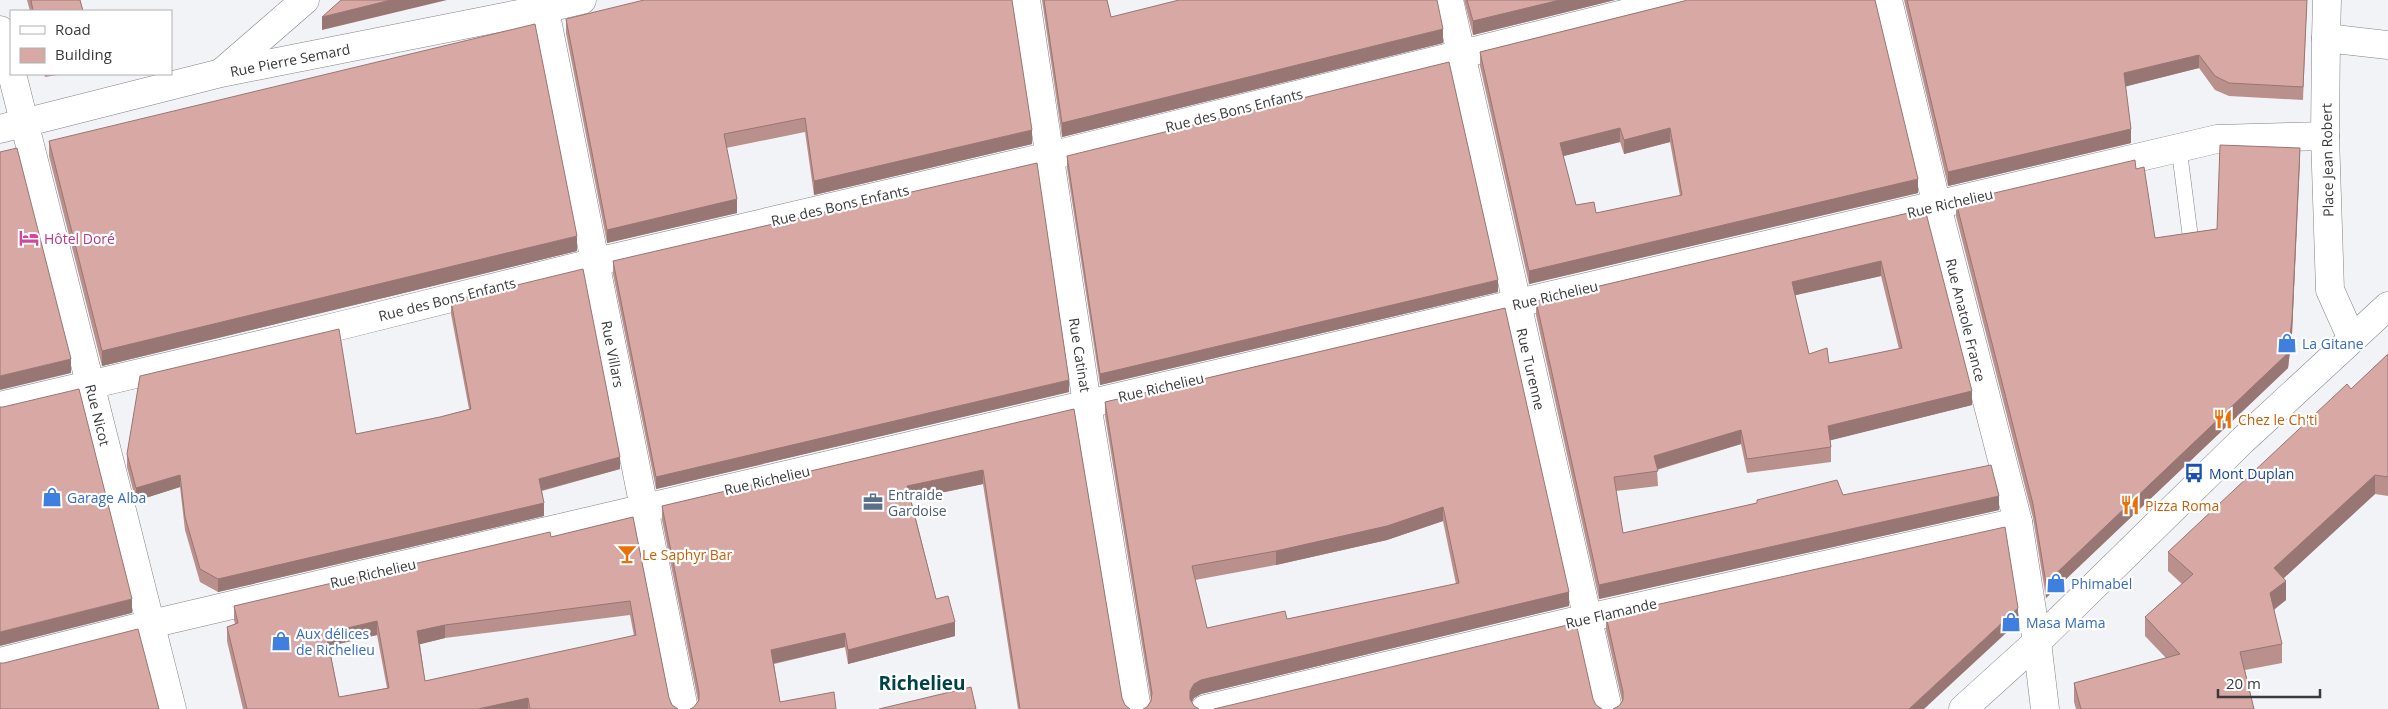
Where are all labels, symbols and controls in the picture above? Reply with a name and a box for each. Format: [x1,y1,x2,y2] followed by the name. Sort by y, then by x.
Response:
[10,10,172,75] legend
[55,19,91,39] text: Road
[228,39,352,81] street label: Rue Pierre Semard
[55,44,112,64] text: Building
[1163,84,1305,136] street label: Rue des Bons Enfants
[2317,103,2337,217] street label: Place Jean Robert
[769,180,911,230] street label: Rue des Bons Enfants
[1905,184,1995,222] street label: Rue Richelieu
[18,227,40,249] hotel icon: Hôtel Doré
[44,229,115,248] place label: Hôtel Doré
[1942,256,1991,384] street label: Rue Anatole France
[376,273,518,325] street label: Rue des Bons Enfants
[1510,276,1600,314] street label: Rue Richelieu
[1065,316,1095,394] street label: Rue Catinat
[597,319,629,389] street label: Rue Villars
[1512,326,1550,412] street label: Rue Turenne
[2276,332,2298,354] shop icon: La Gitane
[2302,334,2364,353] place label: La Gitane
[1116,368,1206,406] street label: Rue Richelieu
[81,382,115,448] street label: Rue Nicot
[2212,408,2234,430] restaurant icon: Chez le Ch'ti
[2238,410,2318,429] place label: Chez le Ch'ti
[722,461,812,499] street label: Rue Richelieu
[2183,462,2205,484] bus stop icon: Mont Duplan
[2209,464,2294,483] place label: Mont Duplan
[888,485,947,520] place label: Entraide Gardoise
[41,486,63,508] shop icon: Garage Alba
[67,488,146,507] place label: Garage Alba
[862,491,884,513] office icon: Entraide Gardoise
[2119,494,2141,516] restaurant icon: Pizza Roma
[2145,496,2219,515] place label: Pizza Roma
[616,543,638,565] bar icon: Le Saphyr Bar
[642,545,733,564] place label: Le Saphyr Bar
[328,554,418,592] street label: Rue Richelieu
[2045,572,2067,594] shop icon: Phimabel
[2071,574,2132,593] place label: Phimabel
[1564,593,1659,633] street label: Rue Flamande
[2000,611,2022,633] shop icon: Masa Mama
[2026,613,2106,632] place label: Masa Mama
[296,624,375,659] place label: Aux délices de Richelieu
[270,630,292,652] shop icon: Aux délices de Richelieu
[2218,666,2320,698] scale bar
[878,670,966,696] district label: Richelieu
[2226,673,2261,693] text: 20 m

